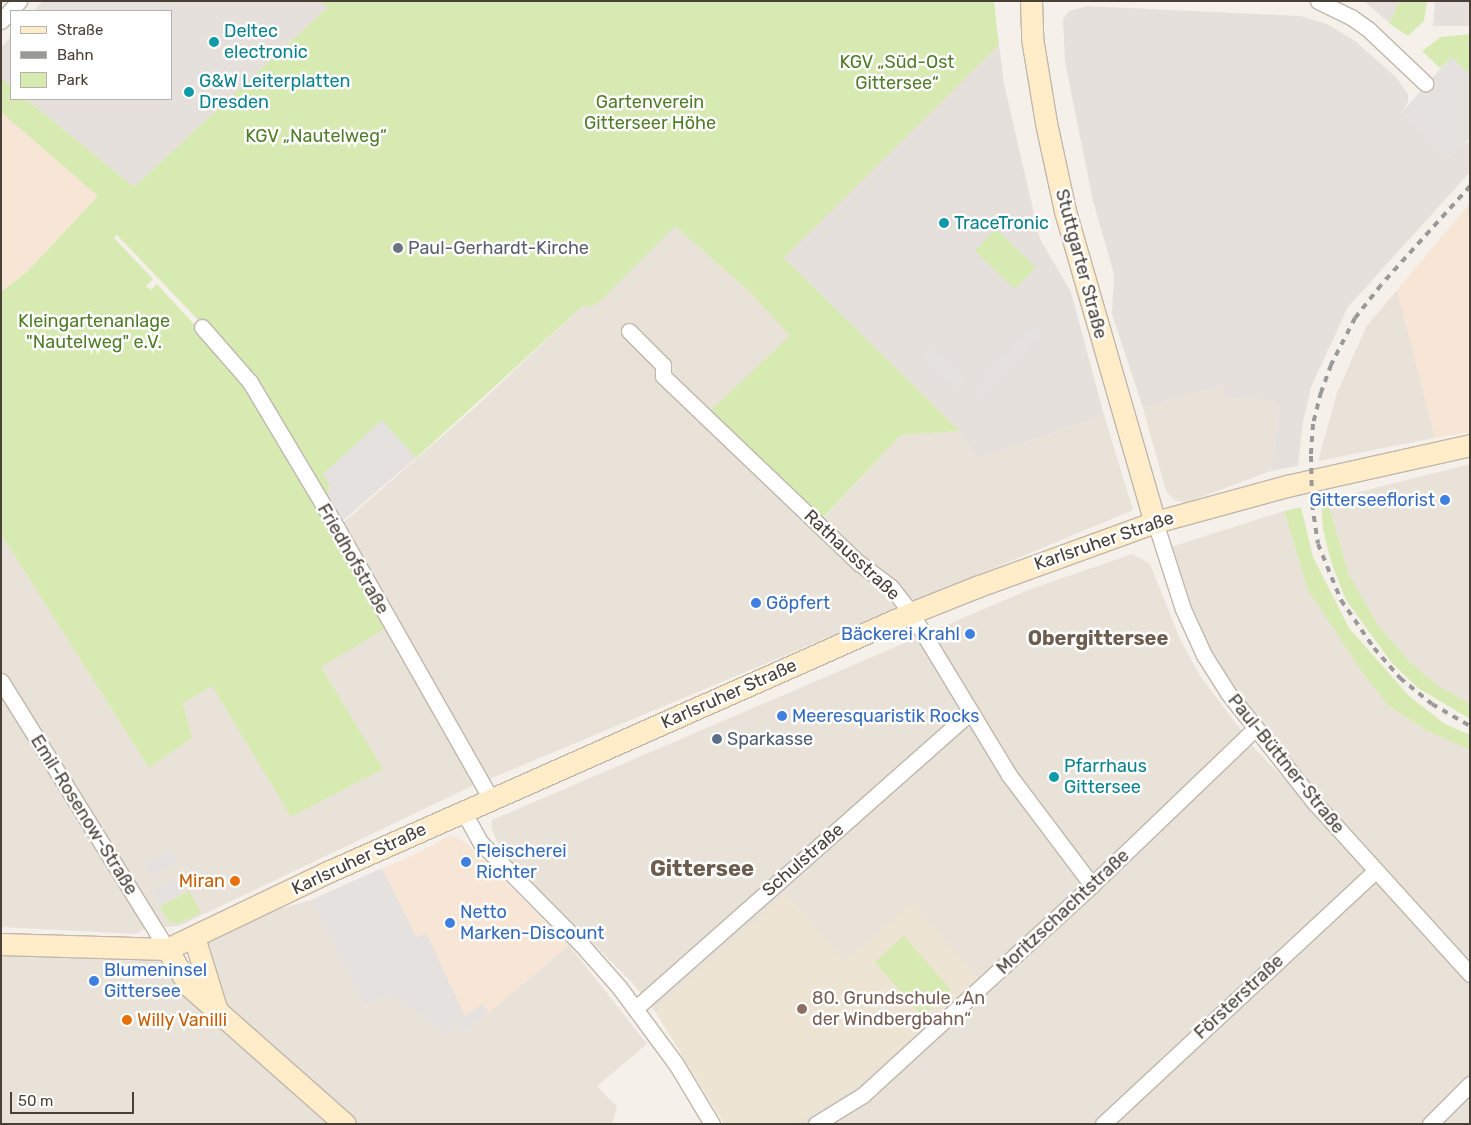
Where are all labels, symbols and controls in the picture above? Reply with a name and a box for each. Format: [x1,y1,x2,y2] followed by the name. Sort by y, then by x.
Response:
[10,10,172,100] legend
[57,21,103,39] text: Straße
[224,21,308,64] place label: Deltec electronic
[208,36,220,48] marker: Deltec electronic
[57,46,94,64] text: Bahn
[839,52,955,94] park label: KGV „Süd-Ost Gittersee“
[57,71,88,89] text: Park
[199,71,351,114] place label: G&W Leiterplatten Dresden
[183,86,195,98] marker: G&W Leiterplatten Dresden
[584,92,716,134] park label: Gartenverein Gitterseer Höhe
[245,125,387,147] park label: KGV „Nautelweg“
[1051,187,1111,341] street label: Stuttgarter Straße
[954,212,1049,234] place label: TraceTronic
[938,217,950,229] marker: TraceTronic
[408,237,589,259] place label: Paul-Gerhardt-Kirche
[392,242,404,254] marker: Paul-Gerhardt-Kirche
[18,311,170,354] park label: Kleingartenanlage "Nautelweg" e.V.
[1310,489,1435,511] place label: Gitterseeflorist
[1439,494,1451,506] marker: Gitterseeflorist
[313,500,393,618] street label: Friedhofstraße
[800,505,904,605] street label: Rathausstraße
[1031,507,1177,575] street label: Karlsruher Straße
[766,592,830,614] place label: Göpfert
[750,597,762,609] marker: Göpfert
[841,623,960,645] place label: Bäckerei Krahl
[1028,626,1168,650] district label: Obergittersee
[964,628,976,640] marker: Bäckerei Krahl
[658,654,800,734] street label: Karlsruher Straße
[1223,690,1349,838] street label: Paul-Büttner-Straße
[792,705,980,727] place label: Meeresquaristik Rocks
[776,710,788,722] marker: Meeresquaristik Rocks
[727,728,813,750] place label: Sparkasse
[26,731,142,899] street label: Emil-Rosenow-Straße
[711,733,723,745] marker: Sparkasse
[1064,756,1147,799] place label: Pfarrhaus Gittersee
[1048,771,1060,783] marker: Pfarrhaus Gittersee
[288,818,430,900] street label: Karlsruher Straße
[758,819,848,901] street label: Schulstraße
[476,841,567,884] place label: Fleischerei Richter
[992,845,1134,979] street label: Moritzschachtstraße
[460,856,472,868] marker: Fleischerei Richter
[650,856,754,882] district label: Gittersee
[179,870,225,892] place label: Miran
[229,875,241,887] marker: Miran
[460,902,604,944] place label: Netto Marken-Discount
[444,917,456,929] marker: Netto Marken-Discount
[1190,950,1288,1044] street label: Försterstraße
[104,960,207,1002] place label: Blumeninsel Gittersee
[88,975,100,987] marker: Blumeninsel Gittersee
[812,988,985,1030] place label: 80. Grundschule „An der Windbergbahn“
[796,1003,808,1015] marker: 80. Grundschule „An der Windbergbahn“
[137,1009,228,1031] place label: Willy Vanilli
[121,1014,133,1026] marker: Willy Vanilli
[12,1082,136,1114] scale bar
[18,1092,53,1110] text: 50 m

